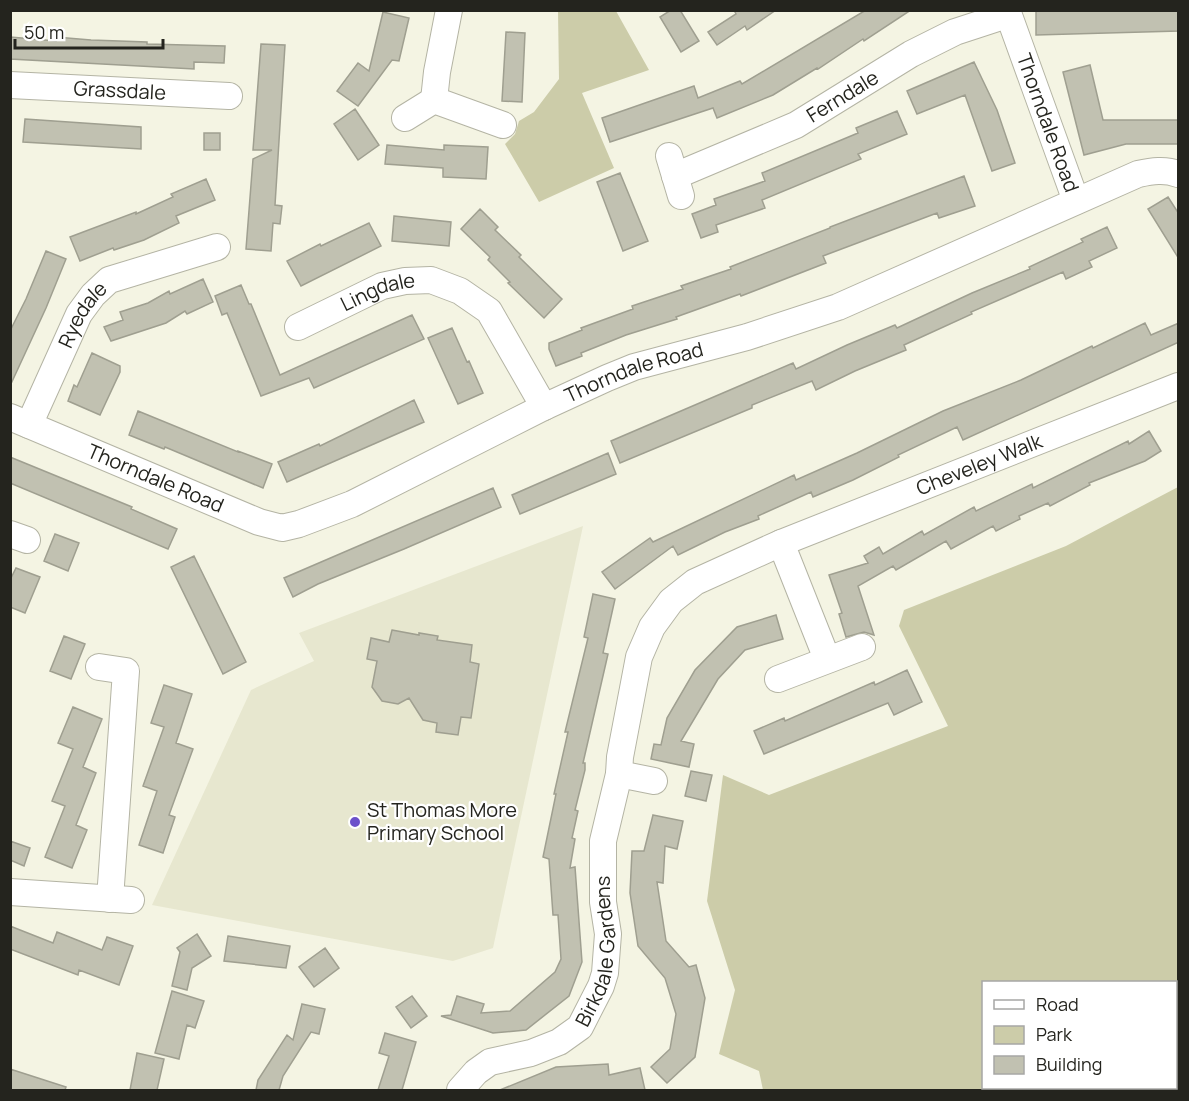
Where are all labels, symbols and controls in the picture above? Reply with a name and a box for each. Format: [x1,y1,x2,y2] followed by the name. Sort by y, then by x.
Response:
[15,12,164,50] scale bar
[24,20,64,44] text: 50 m
[1011,50,1086,196] street label: Thorndale Road
[801,63,883,128] street label: Ferndale
[73,74,167,106] street label: Grassdale
[336,267,415,317] street label: Lingdale
[52,275,113,352] street label: Ryedale
[560,335,706,409] street label: Thorndale Road
[912,427,1047,501] street label: Cheveley Walk
[83,437,228,519] street label: Thorndale Road
[367,796,517,846] place label: St Thomas More Primary School
[348,815,362,829] marker: St Thomas More Primary School
[569,876,622,1031] street label: Birkdale Gardens
[982,981,1177,1089] legend
[1036,992,1079,1016] text: Road
[1036,1022,1073,1046] text: Park
[1036,1052,1102,1076] text: Building

